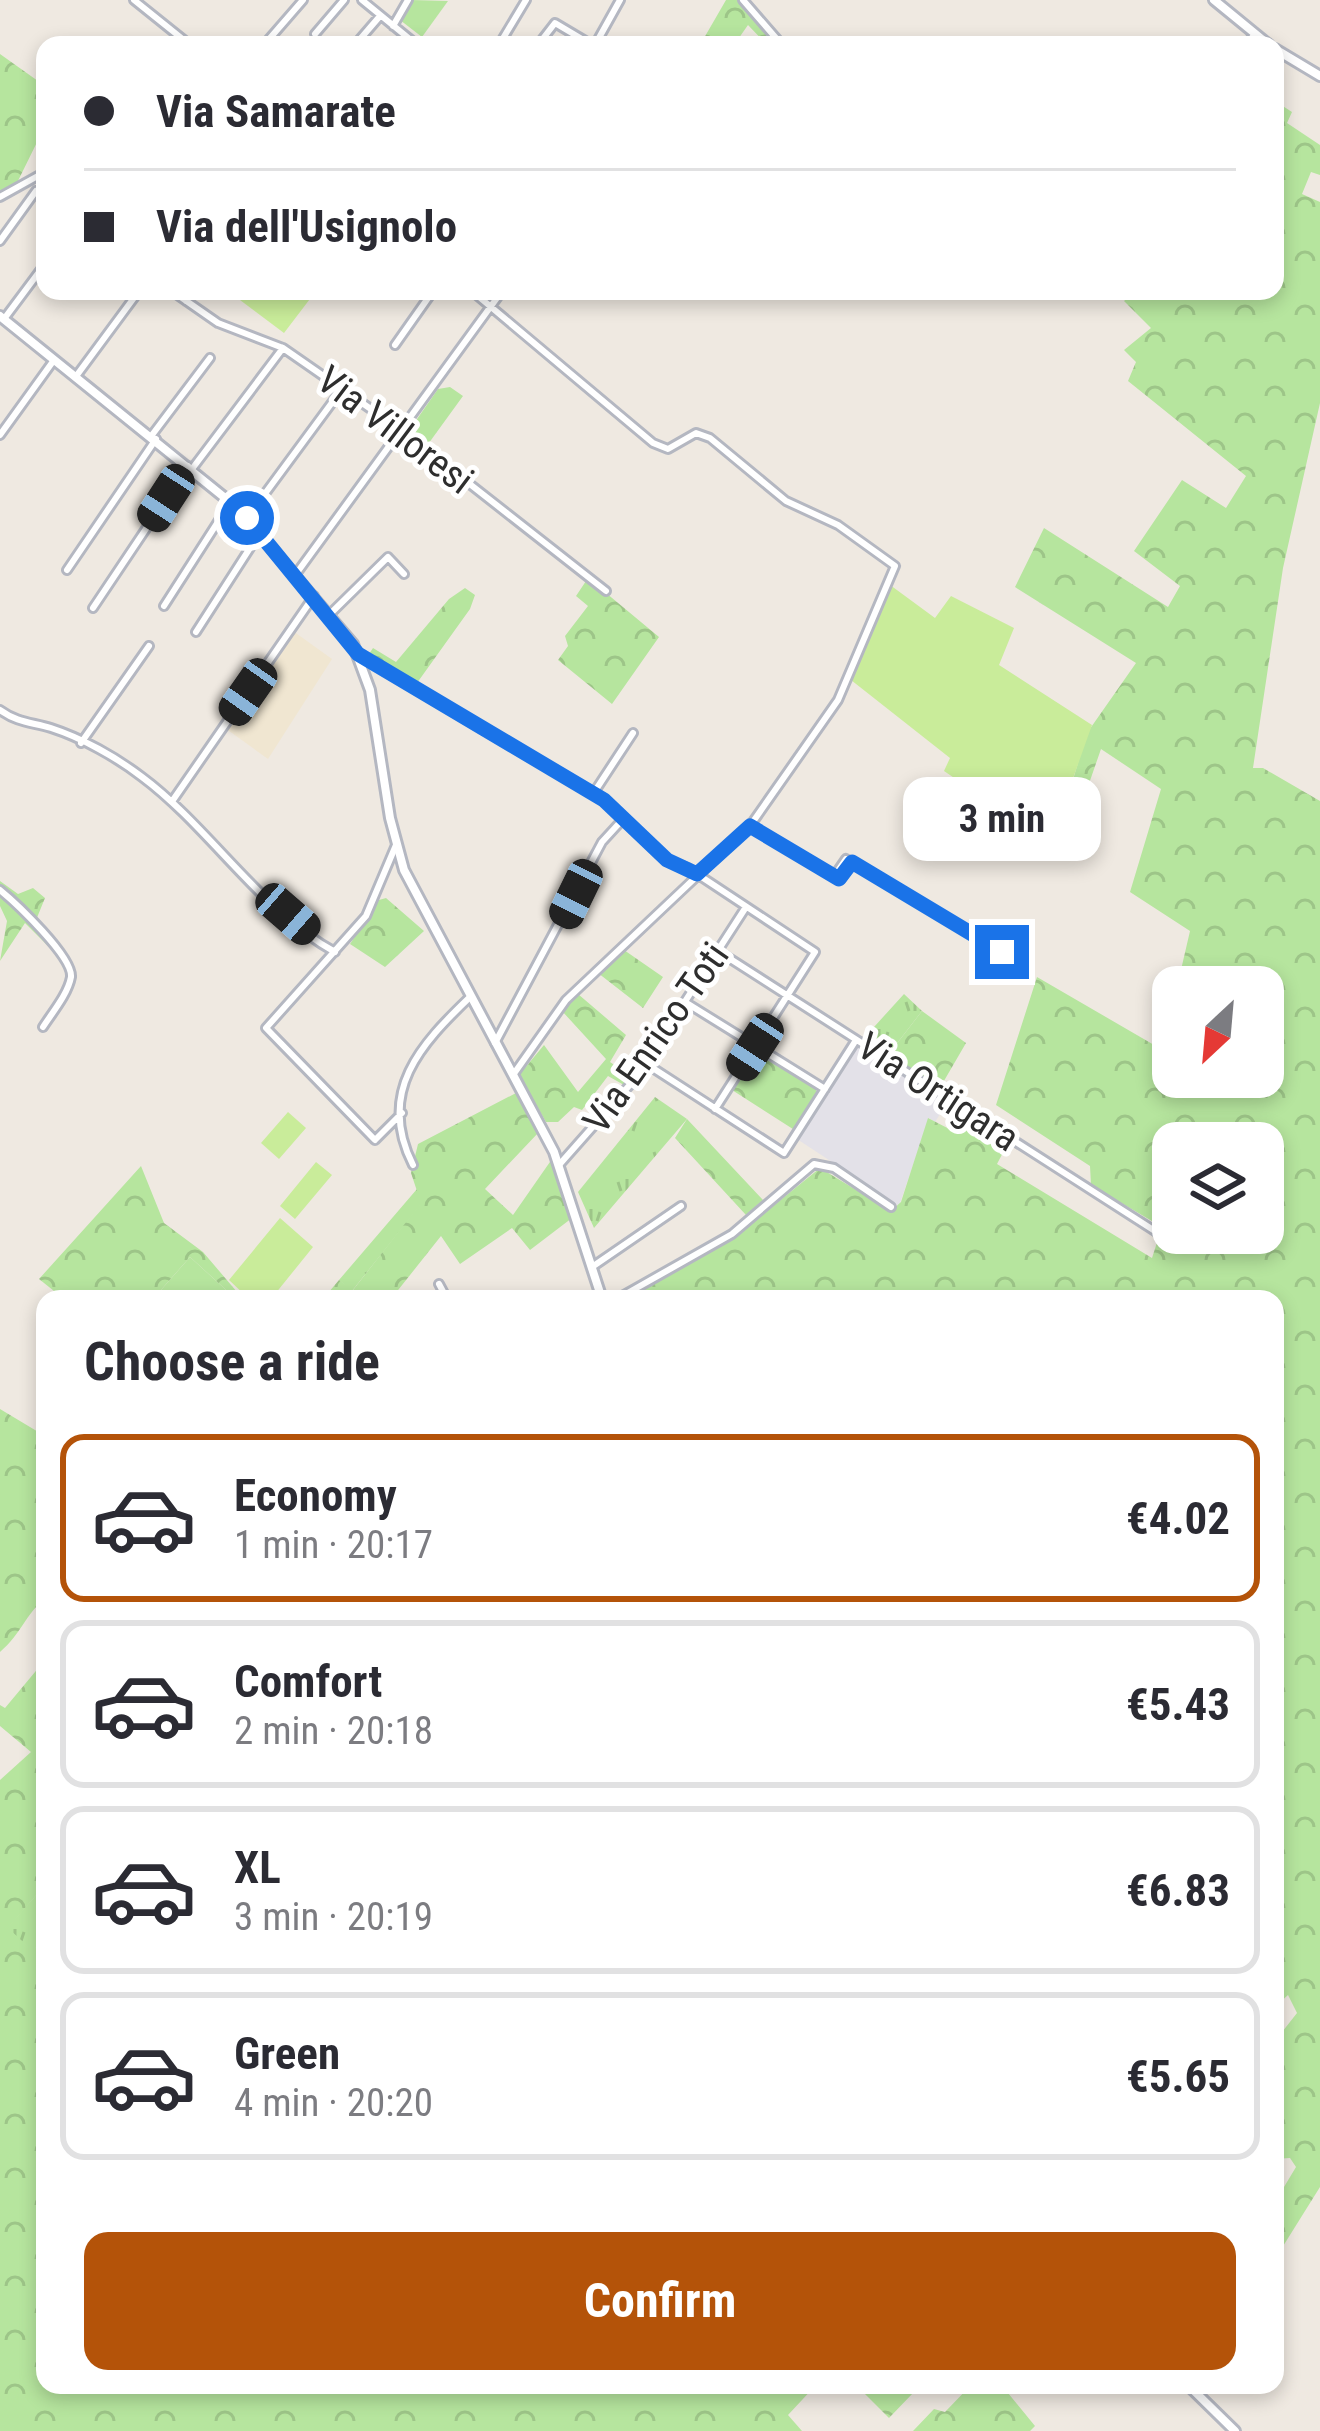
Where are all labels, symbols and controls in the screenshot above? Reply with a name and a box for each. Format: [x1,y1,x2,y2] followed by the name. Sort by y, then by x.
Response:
[156,85,396,138] text: Via Samarate
[156,200,457,253] text: Via dell'Usignolo
[308,356,482,504] street label: Via Villoresi
[131,458,201,538] car
[220,491,274,545] route start
[213,652,283,732] car
[903,778,1101,862] callout: 3 min
[959,796,1045,842] text: 3 min
[544,854,608,934] car
[249,877,327,951] car
[975,925,1029,979] route end
[574,934,738,1142] street label: Via Enrico Toti
[1152,966,1284,1098] north arrow
[1152,966,1284,1254] map controls
[720,1007,790,1087] car
[849,1023,1027,1161] street label: Via Ortigara
[1152,1122,1284,1254] button: layers
[84,1330,380,1393] text: Choose a ride
[90,1464,198,1572] icon: car
[234,1469,397,1522] text: Economy
[1126,1492,1230,1545] text: €4.02
[234,1522,433,1568] text: 1 min · 20:17
[90,1650,198,1758] icon: car
[234,1655,382,1708] text: Comfort
[1126,1678,1230,1731] text: €5.43
[234,1708,433,1754] text: 2 min · 20:18
[90,1836,198,1944] icon: car
[234,1841,281,1894] text: XL
[1126,1864,1230,1917] text: €6.83
[234,1894,433,1940] text: 3 min · 20:19
[90,2022,198,2130] icon: car
[234,2027,340,2080] text: Green
[1126,2050,1230,2103] text: €5.65
[234,2080,433,2126] text: 4 min · 20:20
[84,2232,1236,2370] button: Confirm

